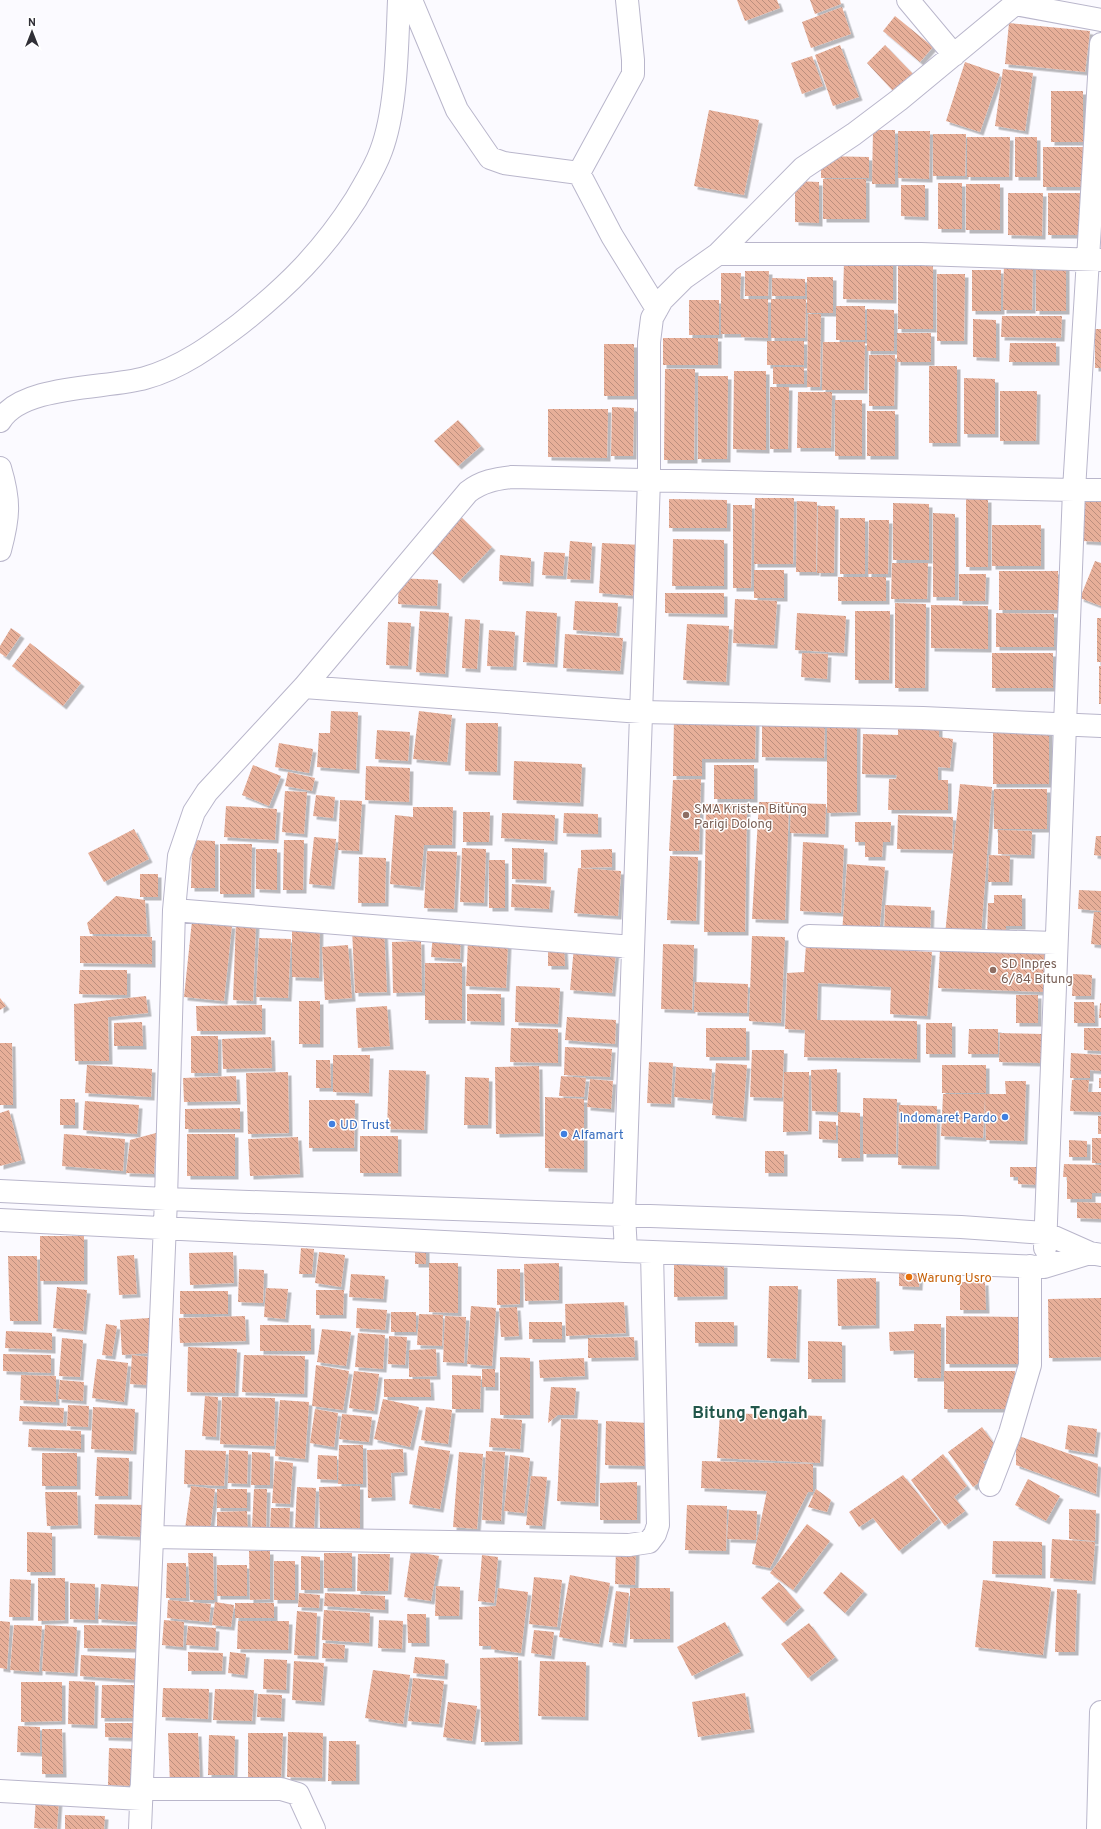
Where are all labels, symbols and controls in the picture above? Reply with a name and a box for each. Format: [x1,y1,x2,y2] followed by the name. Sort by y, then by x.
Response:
[12,12,52,52] north arrow
[28,16,36,30] text: N
[694,802,807,833] place label: SMA Kristen Bitung Parigi Dolong
[681,810,691,820] marker: SMA Kristen Bitung Parigi Dolong
[1001,957,1073,988] place label: SD Inpres 6/84 Bitung
[988,965,998,975] marker: SD Inpres 6/84 Bitung
[899,1111,997,1127] place label: Indomaret Pardo
[1000,1112,1010,1122] marker: Indomaret Pardo
[340,1118,390,1134] place label: UD Trust
[327,1119,337,1129] marker: UD Trust
[572,1128,624,1144] place label: Alfamart
[559,1129,569,1139] marker: Alfamart
[917,1271,992,1287] place label: Warung Usro
[904,1272,914,1282] marker: Warung Usro
[692,1403,808,1425] district label: Bitung Tengah

